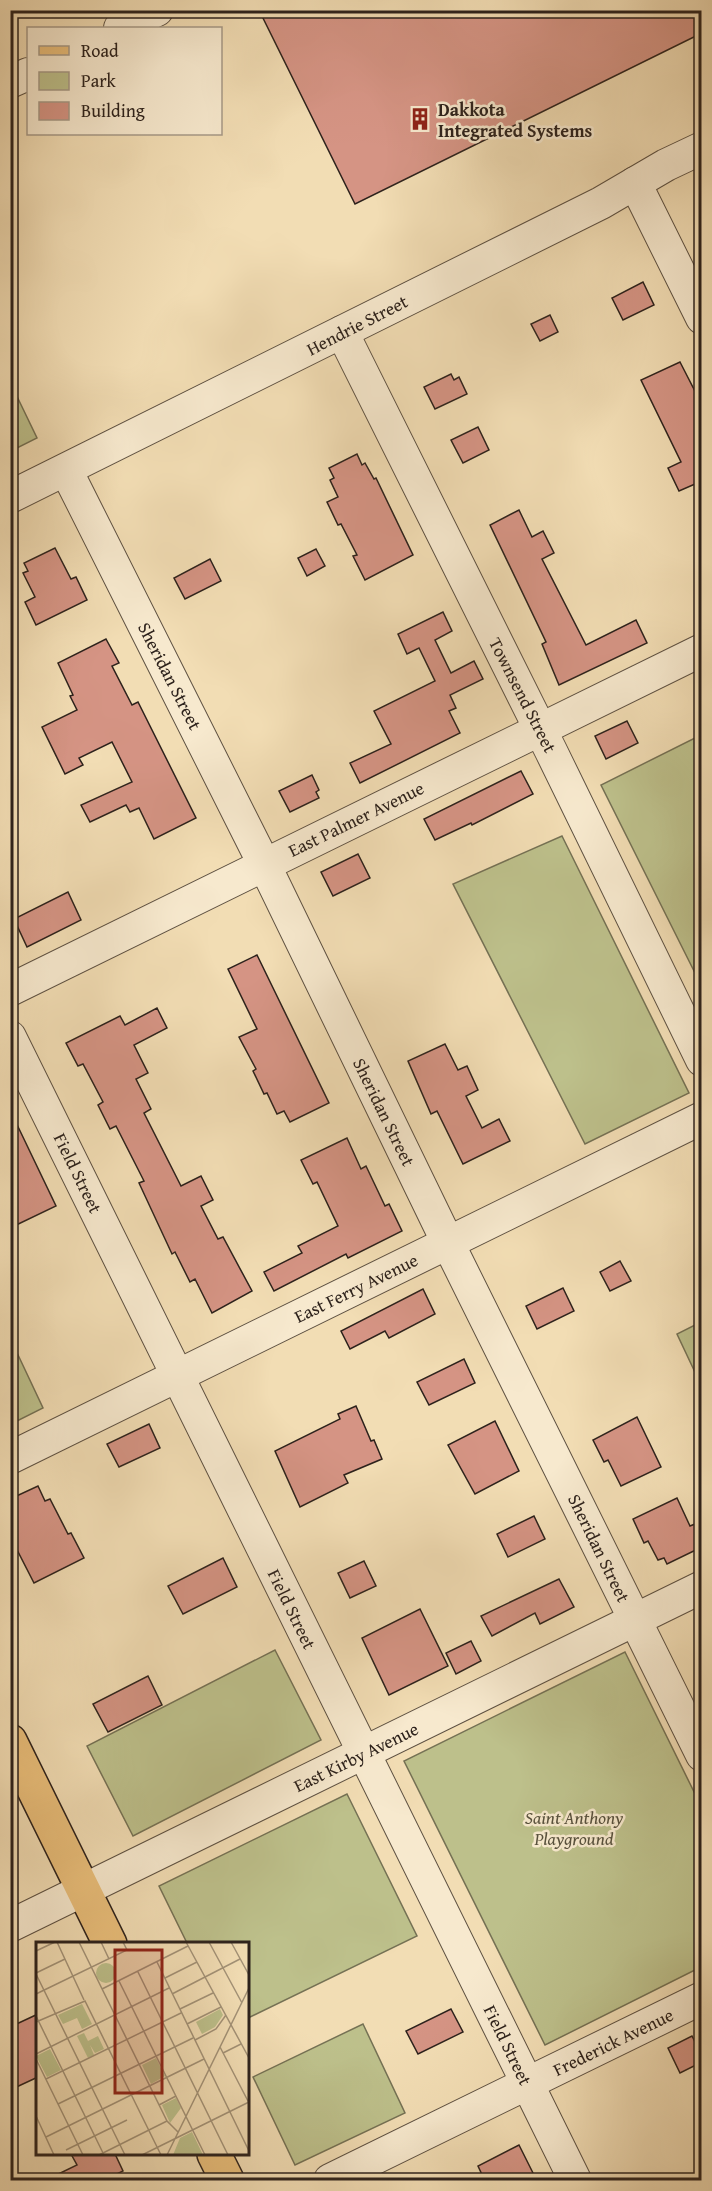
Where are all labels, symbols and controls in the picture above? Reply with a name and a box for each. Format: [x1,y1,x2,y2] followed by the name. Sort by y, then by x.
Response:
[27,27,222,135] legend
[81,37,119,64] text: Road
[81,67,117,94] text: Park
[438,96,593,144] place label: Dakkota Integrated Systems
[81,97,145,124] text: Building
[407,106,433,132] building icon: Dakkota Integrated Systems
[302,288,413,362] street label: Hendrie Street
[131,618,209,735] street label: Sheridan Street
[482,633,564,758] street label: Townsend Street
[283,774,429,864] street label: East Palmer Avenue
[346,1053,422,1171] street label: Sheridan Street
[47,1128,109,1218] street label: Field Street
[290,1246,422,1330] street label: East Ferry Avenue
[561,1489,637,1607] street label: Sheridan Street
[261,1564,323,1654] street label: Field Street
[289,1715,423,1799] street label: East Kirby Avenue
[525,1804,624,1852] park label: Saint Anthony Playground
[36,1942,249,2155] inset map
[477,2000,539,2090] street label: Field Street
[548,2001,678,2083] street label: Frederick Avenue

